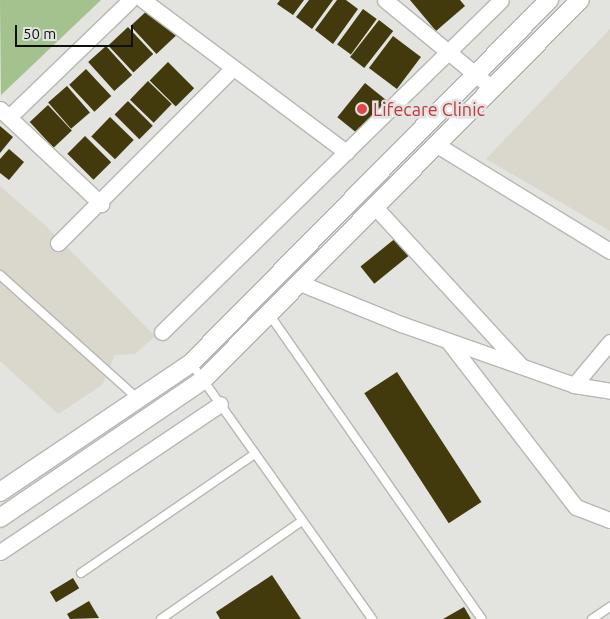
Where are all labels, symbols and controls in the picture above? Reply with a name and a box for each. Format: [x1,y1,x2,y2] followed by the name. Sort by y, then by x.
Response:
[18,15,135,47] scale bar
[23,25,56,42] text: 50 m
[373,98,485,120] place label: Lifecare Clinic
[355,102,369,116] marker: Lifecare Clinic

